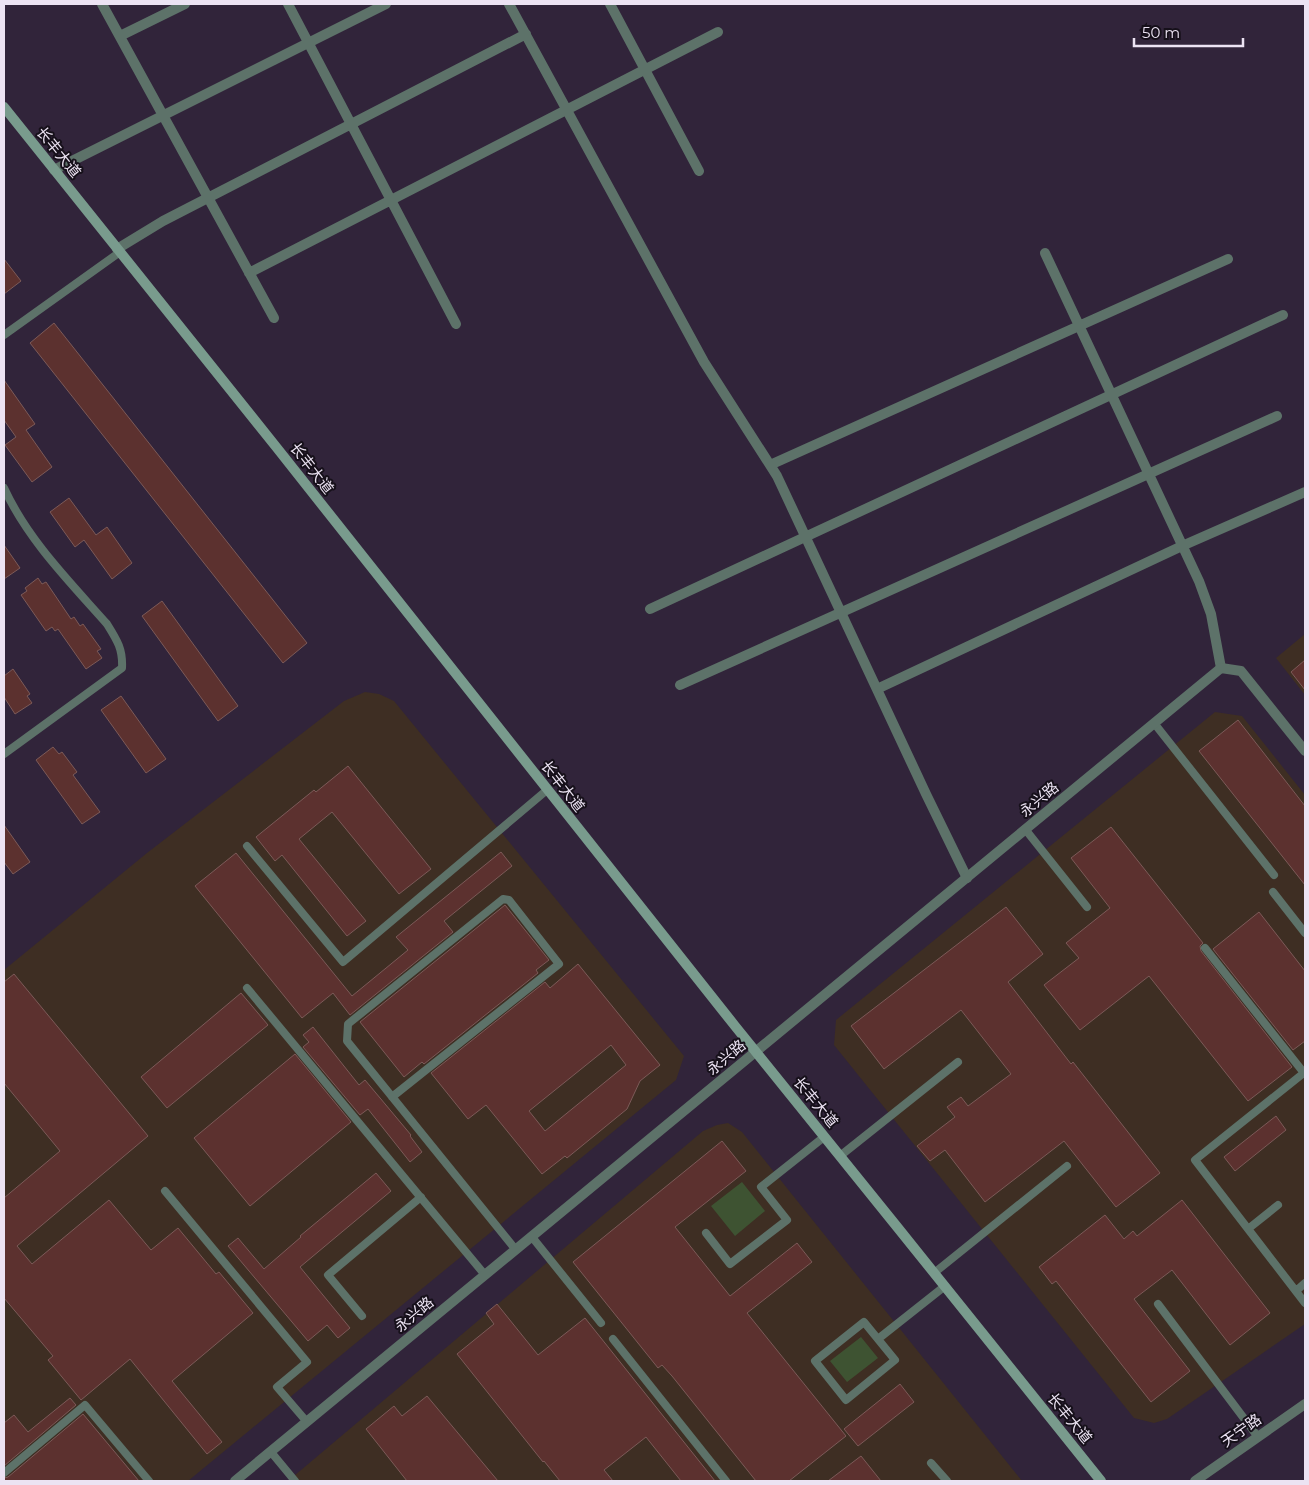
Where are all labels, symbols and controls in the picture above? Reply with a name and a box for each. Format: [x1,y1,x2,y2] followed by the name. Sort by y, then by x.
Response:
[1134,15,1243,47] scale bar
[1142,23,1180,42] text: 50 m
[33,123,85,181] street label: 长丰大道
[286,439,338,497] street label: 长丰大道
[537,757,589,815] street label: 长丰大道
[1016,777,1062,821] street label: 永兴路
[703,1035,749,1079] street label: 永兴路
[790,1073,842,1131] street label: 长丰大道
[391,1292,437,1336] street label: 永兴路
[1044,1389,1096,1447] street label: 长丰大道
[1217,1409,1265,1451] street label: 天宁路

